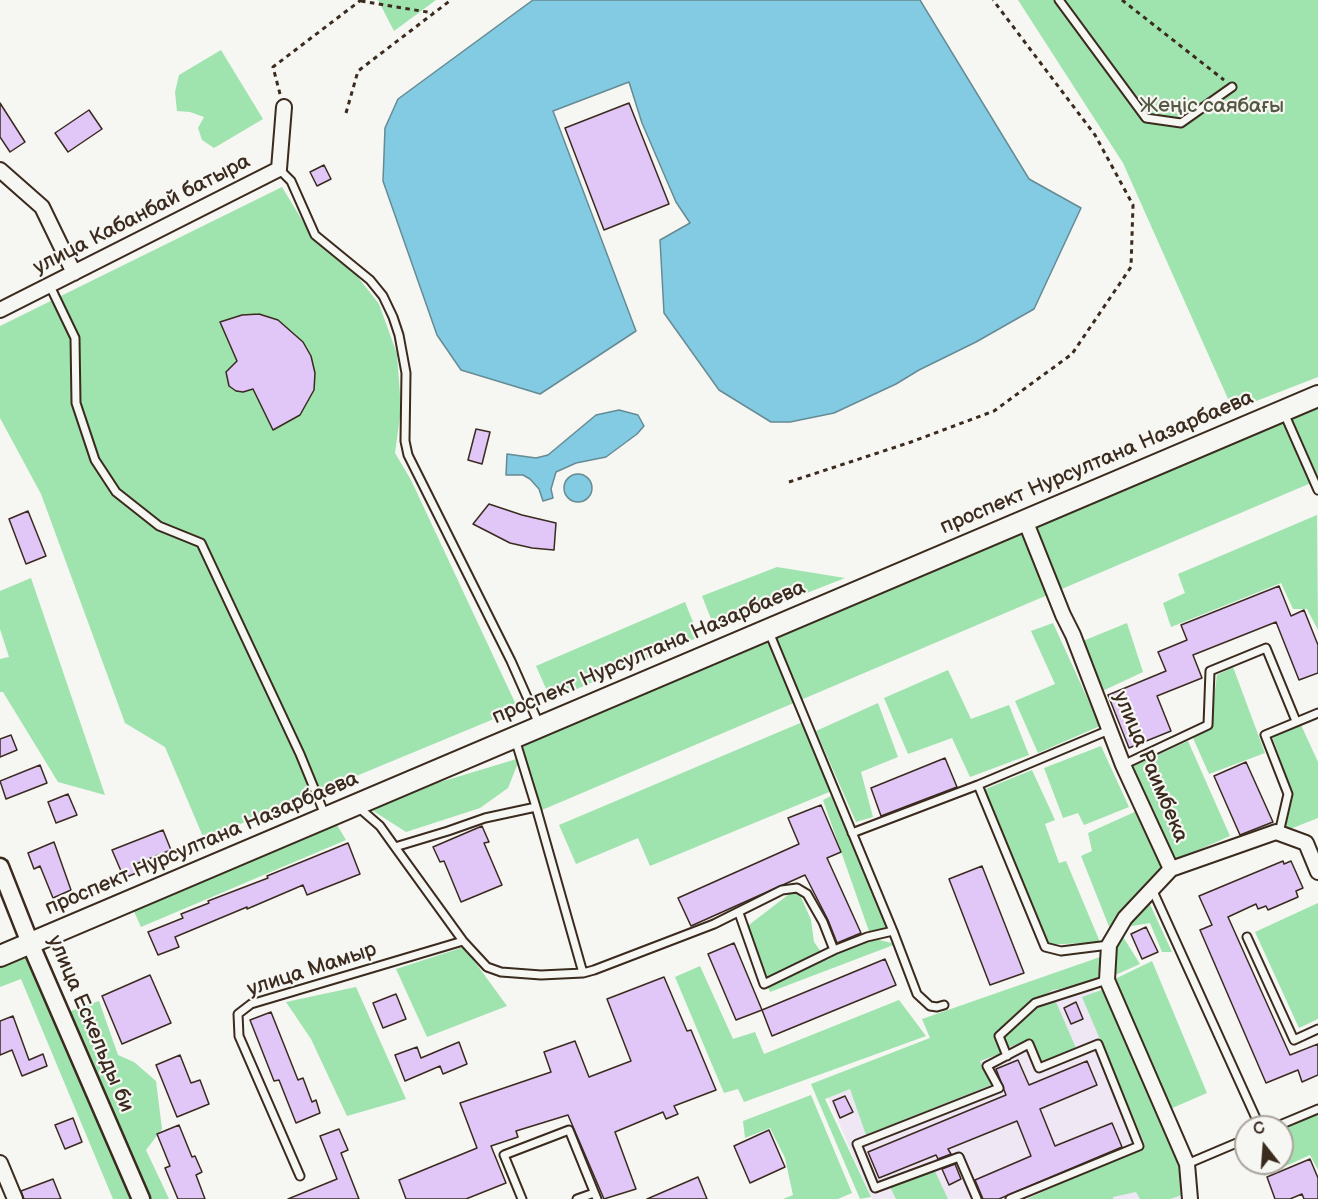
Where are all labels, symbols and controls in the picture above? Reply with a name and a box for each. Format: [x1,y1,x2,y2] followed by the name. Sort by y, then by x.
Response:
[1140,94,1284,120] park label: Жеңіс саябағы
[29,149,255,281] street label: улица Кабанбай батыра
[937,385,1257,541] street label: проспект Нурсултана Назарбаева
[489,575,809,731] street label: проспект Нурсултана Назарбаева
[1107,688,1193,846] street label: улица Раимбека
[42,766,362,922] street label: проспект Нурсултана Назарбаева
[41,932,139,1116] street label: улица Ескельды би
[244,937,380,1003] street label: улица Мамыр
[1234,1115,1294,1175] north arrow
[1251,1119,1267,1140] text: С

